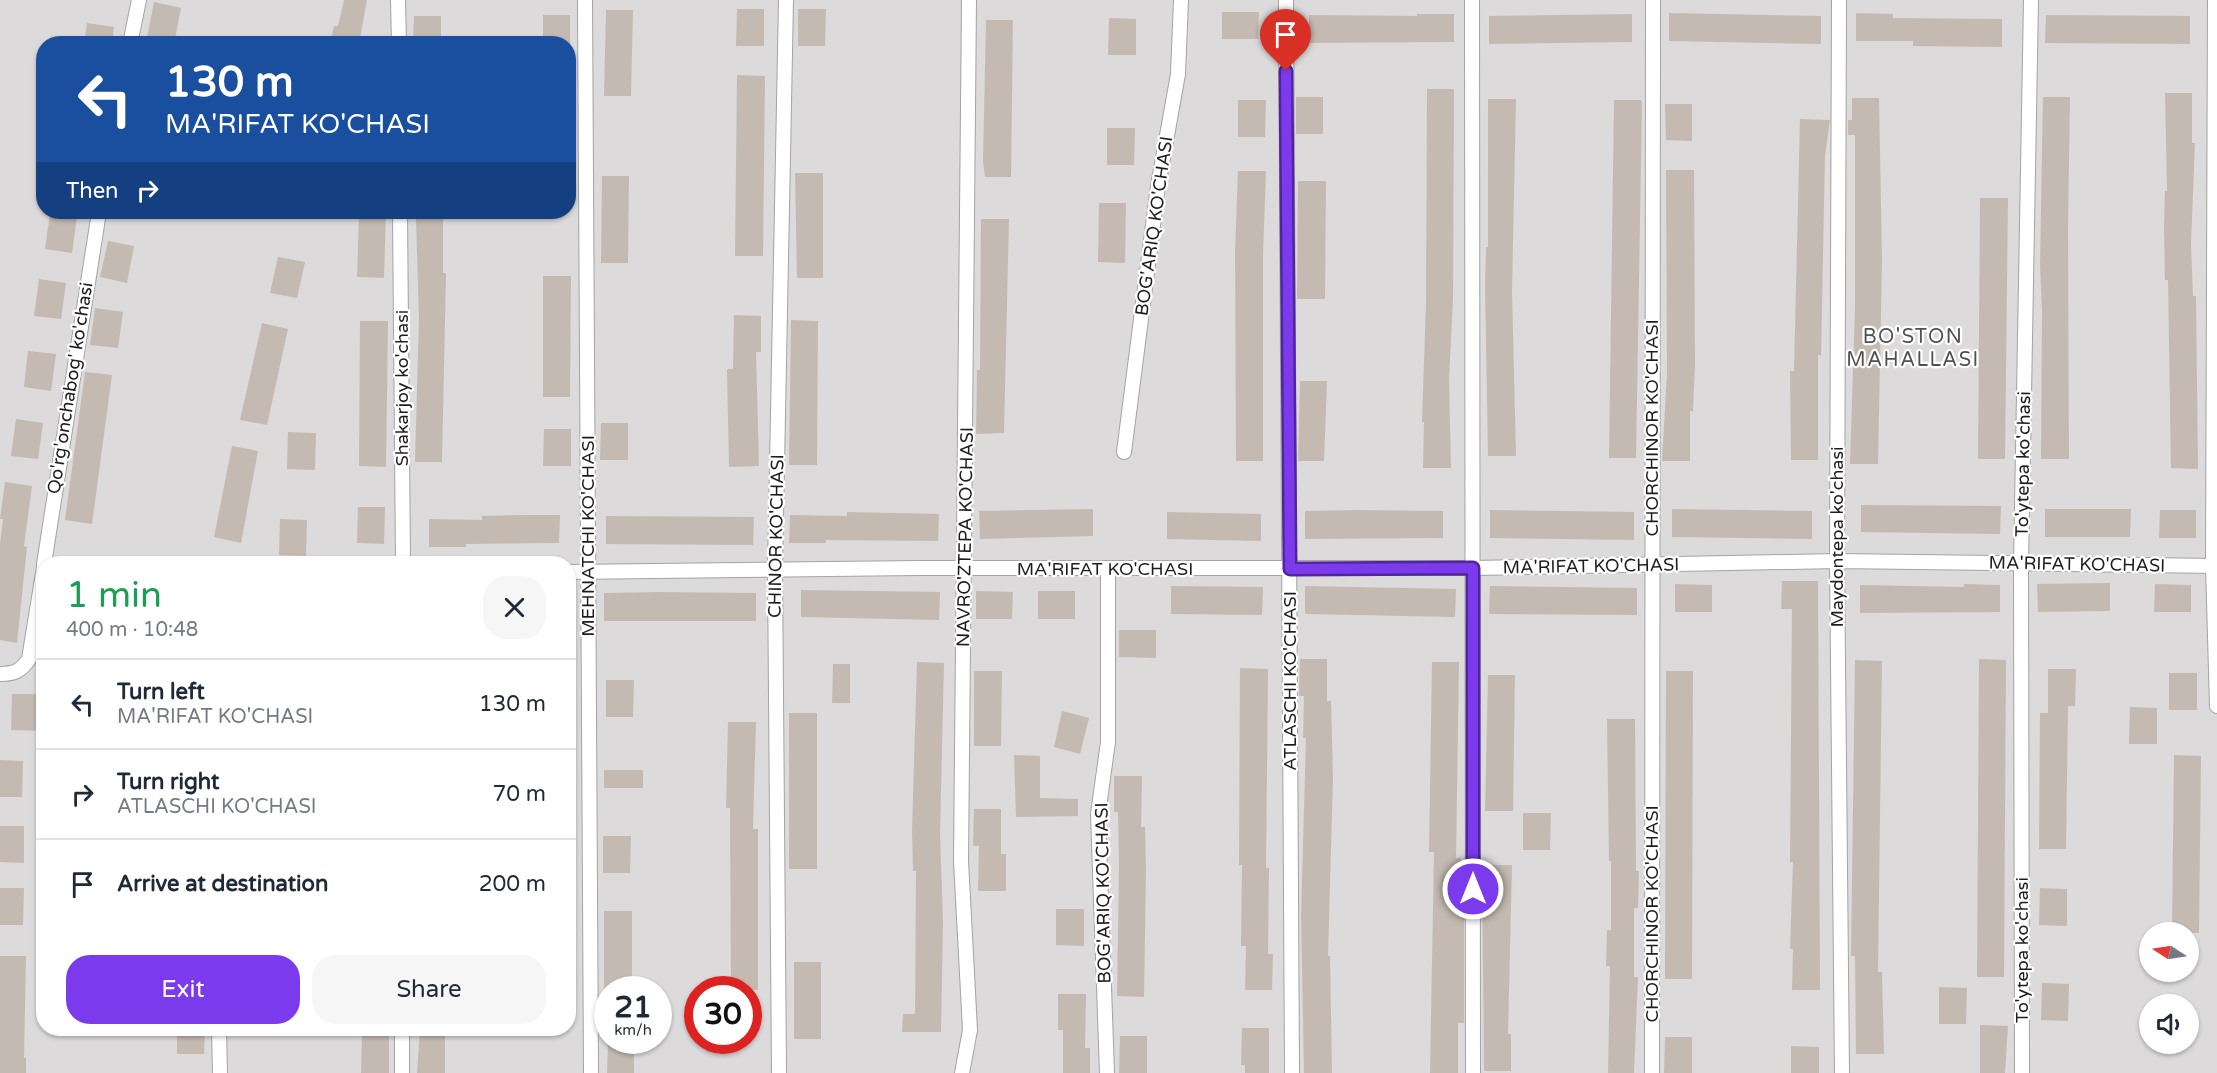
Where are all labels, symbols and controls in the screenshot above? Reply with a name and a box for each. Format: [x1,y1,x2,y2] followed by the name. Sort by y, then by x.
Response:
[1260,9,1311,71] pin
[1269,18,1302,51] icon: arrive
[165,57,294,108] text: 130 m
[66,60,144,138] icon: left
[165,108,430,141] text: MA'RIFAT KO'CHASI
[1130,135,1178,317] street label: BOG'ARIQ KO'CHASI
[131,174,164,207] icon: right
[66,178,119,204] text: Then
[42,281,98,495] street label: Qo'rg'onchabog' ko'chasi
[391,310,413,466] street label: Shakarjoy ko'chasi
[1641,319,1663,537] street label: CHORCHINOR KO'CHASI
[1846,325,1980,372] district label: BO'STON MAHALLASI
[2011,391,2035,537] street label: To'ytepa ko'chasi
[952,427,978,647] street label: NAVRO'ZTEPA KO'CHASI
[577,435,599,637] street label: MEHNATCHI KO'CHASI
[1826,446,1848,628] street label: Maydontepa ko'chasi
[764,454,788,618] street label: CHINOR KO'CHASI
[1989,551,2165,577] street label: MA'RIFAT KO'CHASI
[1503,553,1679,579] street label: MA'RIFAT KO'CHASI
[1017,558,1193,580] street label: MA'RIFAT KO'CHASI
[66,574,162,617] text: 1 min
[483,576,546,639] button: close
[1279,591,1301,771] street label: ATLASCHI KO'CHASI
[66,618,198,642] text: 400 m · 10:48
[117,679,205,705] text: Turn left
[66,688,99,721] icon: left
[479,691,546,717] text: 130 m
[117,705,313,729] text: MA'RIFAT KO'CHASI
[117,769,219,795] text: Turn right
[66,778,99,811] icon: right
[492,781,546,807] text: 70 m
[117,795,317,819] text: ATLASCHI KO'CHASI
[1090,802,1116,984] street label: BOG'ARIQ KO'CHASI
[1641,805,1663,1023] street label: CHORCHINOR KO'CHASI
[1441,857,1505,921] position arrow
[66,868,99,901] icon: arrive
[117,871,328,897] text: Arrive at destination
[479,871,546,897] text: 200 m
[2011,877,2033,1023] street label: To'ytepa ko'chasi
[2139,922,2199,982] north arrow
[2139,922,2199,1054] map controls
[66,955,300,1024] button: Exit
[312,955,546,1024] button: Share
[684,976,762,1054] speed limit sign: 30
[614,989,652,1026] text: 21
[2139,994,2199,1054] button: sound
[614,1021,652,1039] text: km/h

